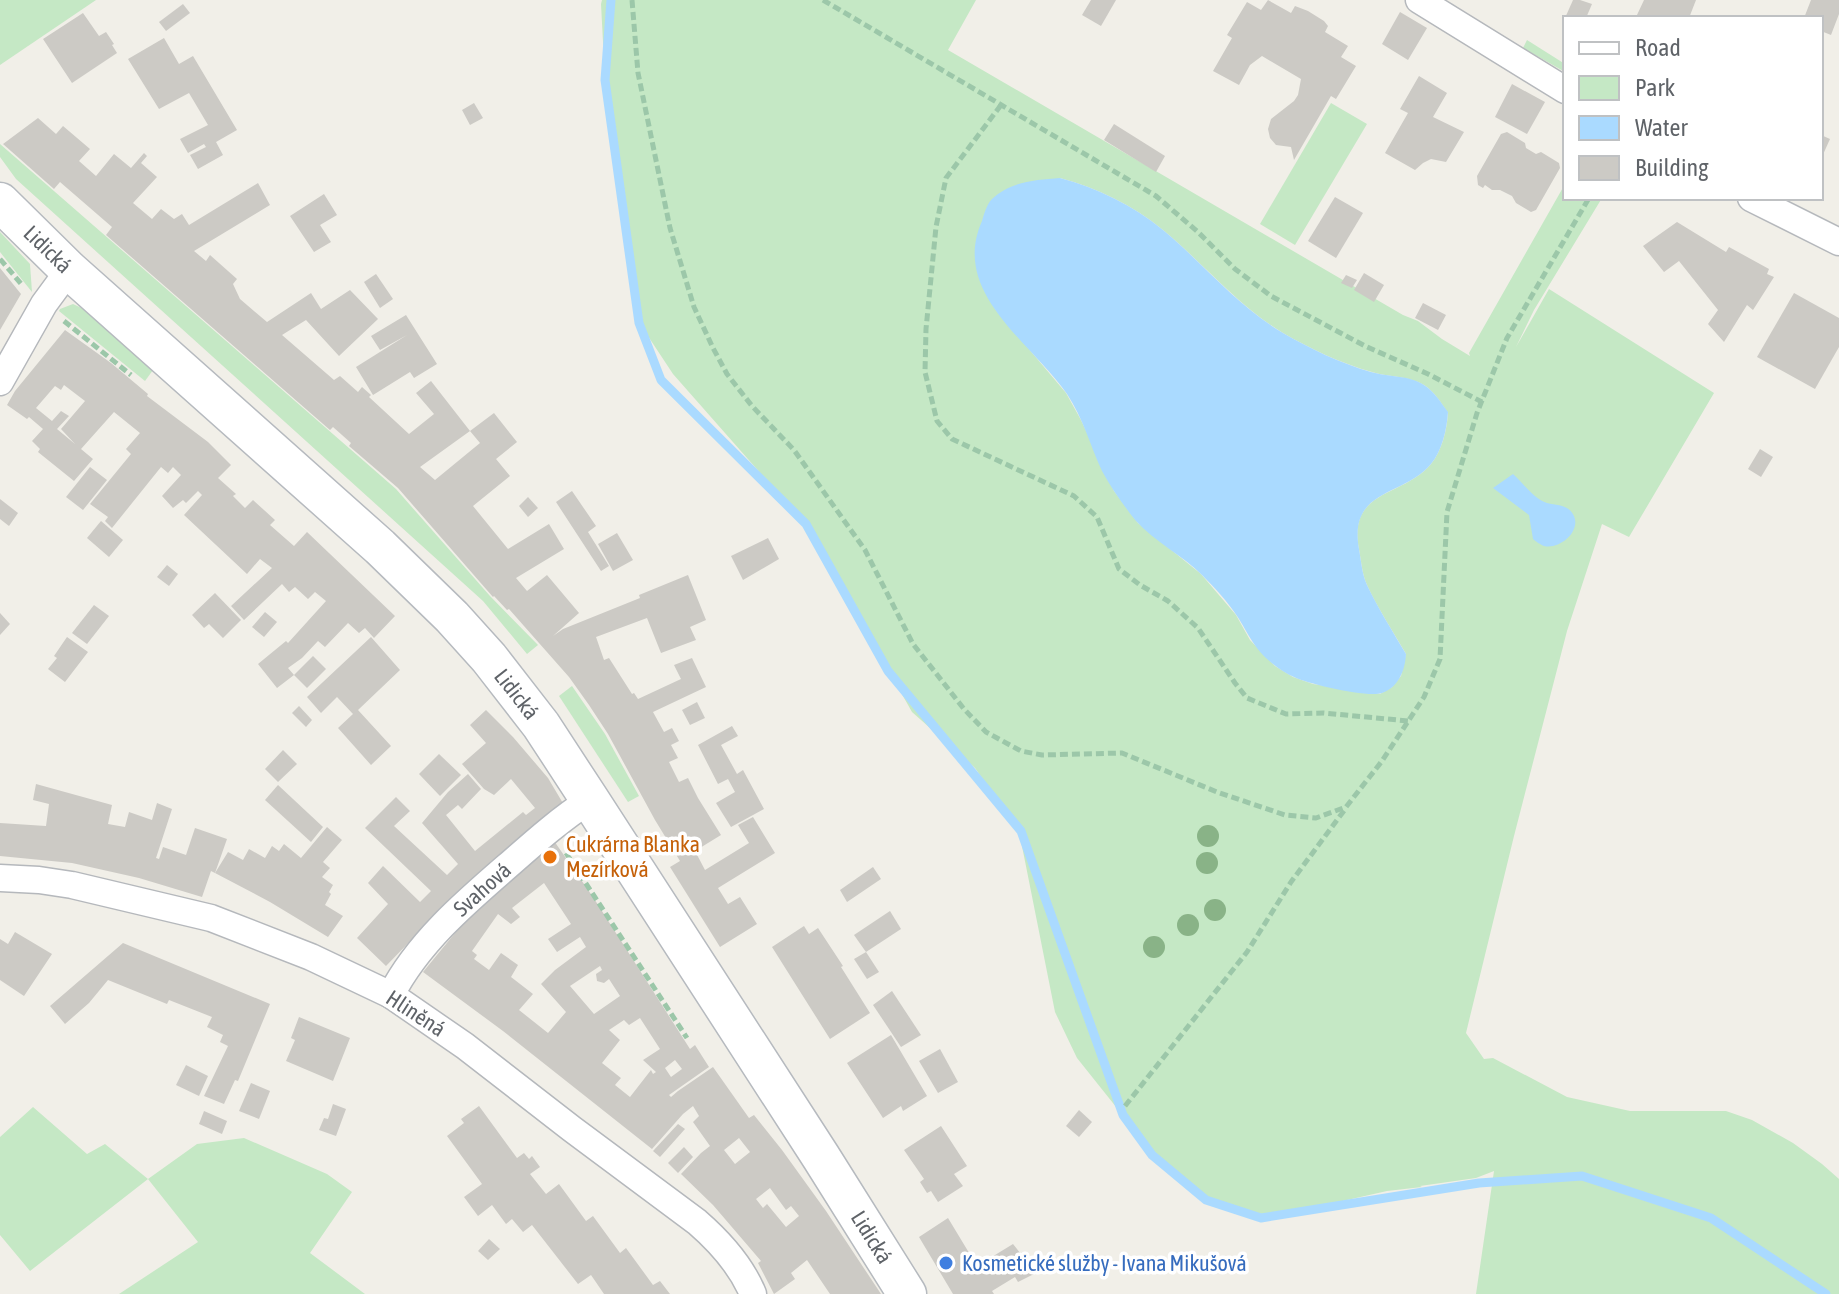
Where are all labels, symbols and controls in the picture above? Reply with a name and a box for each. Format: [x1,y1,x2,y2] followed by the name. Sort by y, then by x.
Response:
[1563,16,1823,200] legend
[1635,34,1681,61] text: Road
[1635,74,1676,101] text: Park
[1635,114,1688,141] text: Water
[1635,154,1709,181] text: Building
[18,220,78,278] street label: Lidická
[489,663,545,725] street label: Lidická
[566,831,700,882] place label: Cukrárna Blanka Mezírková
[541,848,559,866] marker: Cukrárna Blanka Mezírková
[448,857,516,921] street label: Svahová
[382,984,450,1042] street label: Hliněná
[846,1206,898,1268] street label: Lidická
[962,1250,1247,1276] place label: Kosmetické služby - Ivana Mikušová
[937,1254,955,1272] marker: Kosmetické služby - Ivana Mikušová

